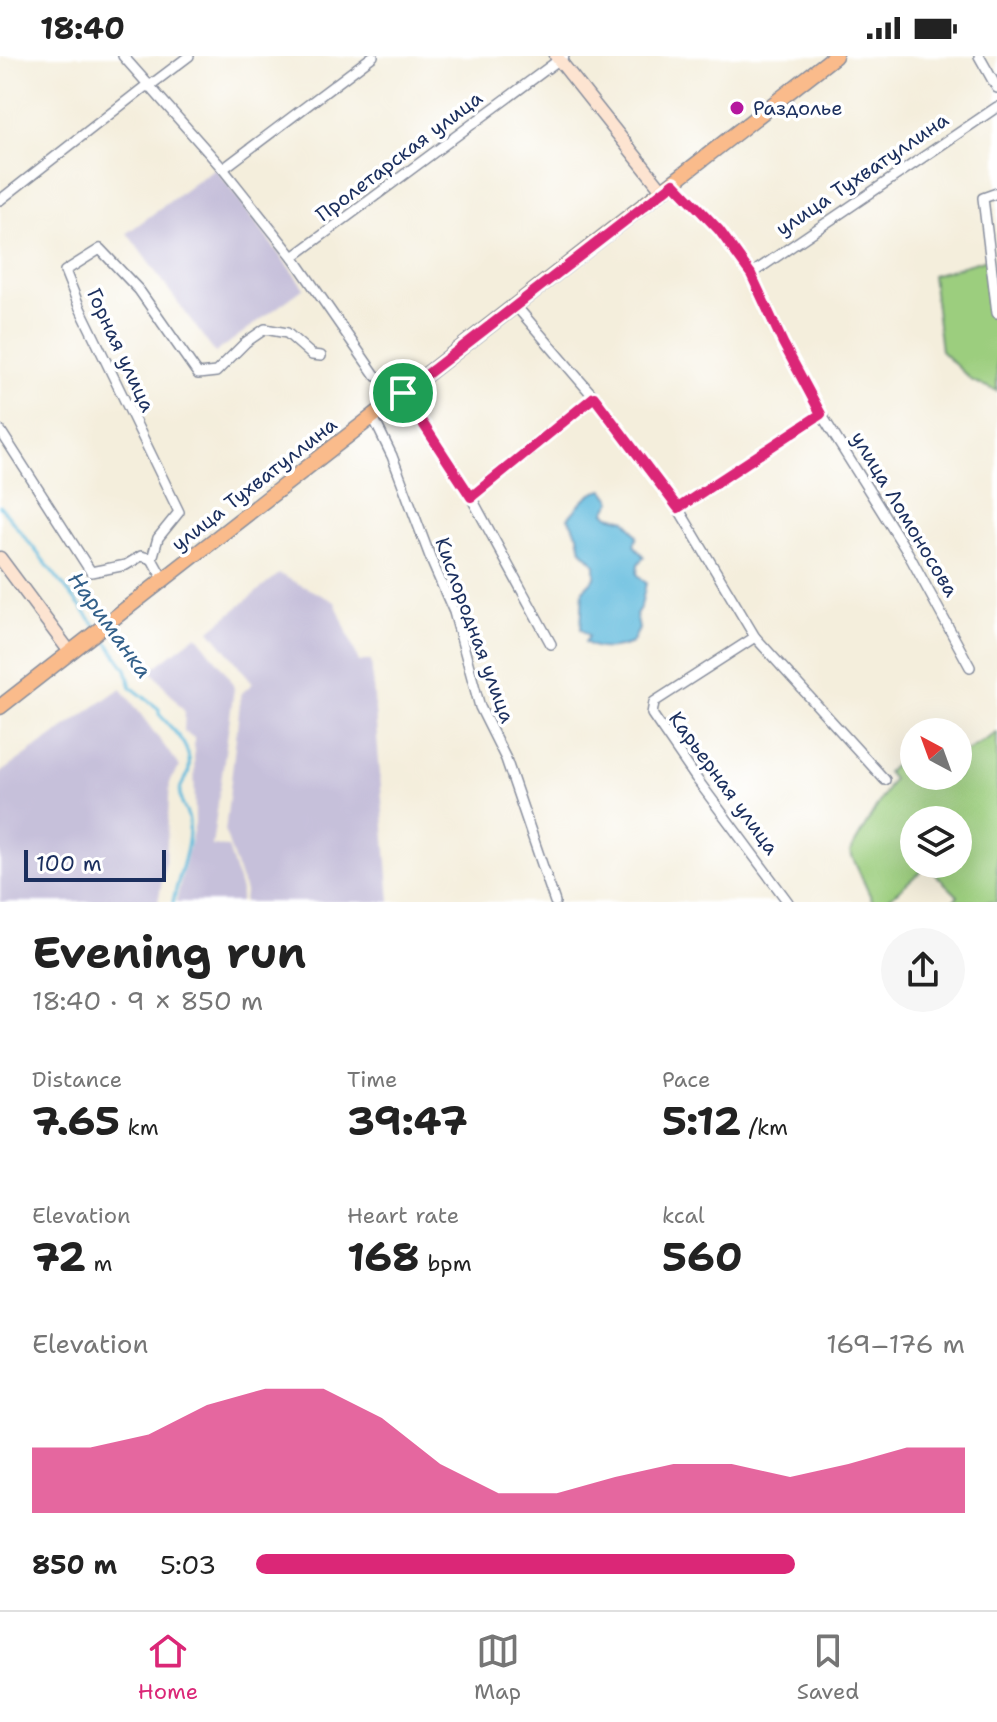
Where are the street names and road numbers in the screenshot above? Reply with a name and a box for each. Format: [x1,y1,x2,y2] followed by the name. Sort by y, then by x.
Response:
[310,84,488,227] street label: Пролетарская улица
[771,106,954,242] street label: улица Тухватуллина
[81,284,161,417] street label: Горная улица
[166,411,342,557] street label: улица Тухватуллина
[845,427,965,602] street label: улица Ломоносова
[429,534,521,727] street label: Кислородная улица
[663,706,785,860] street label: Карьерная улица

